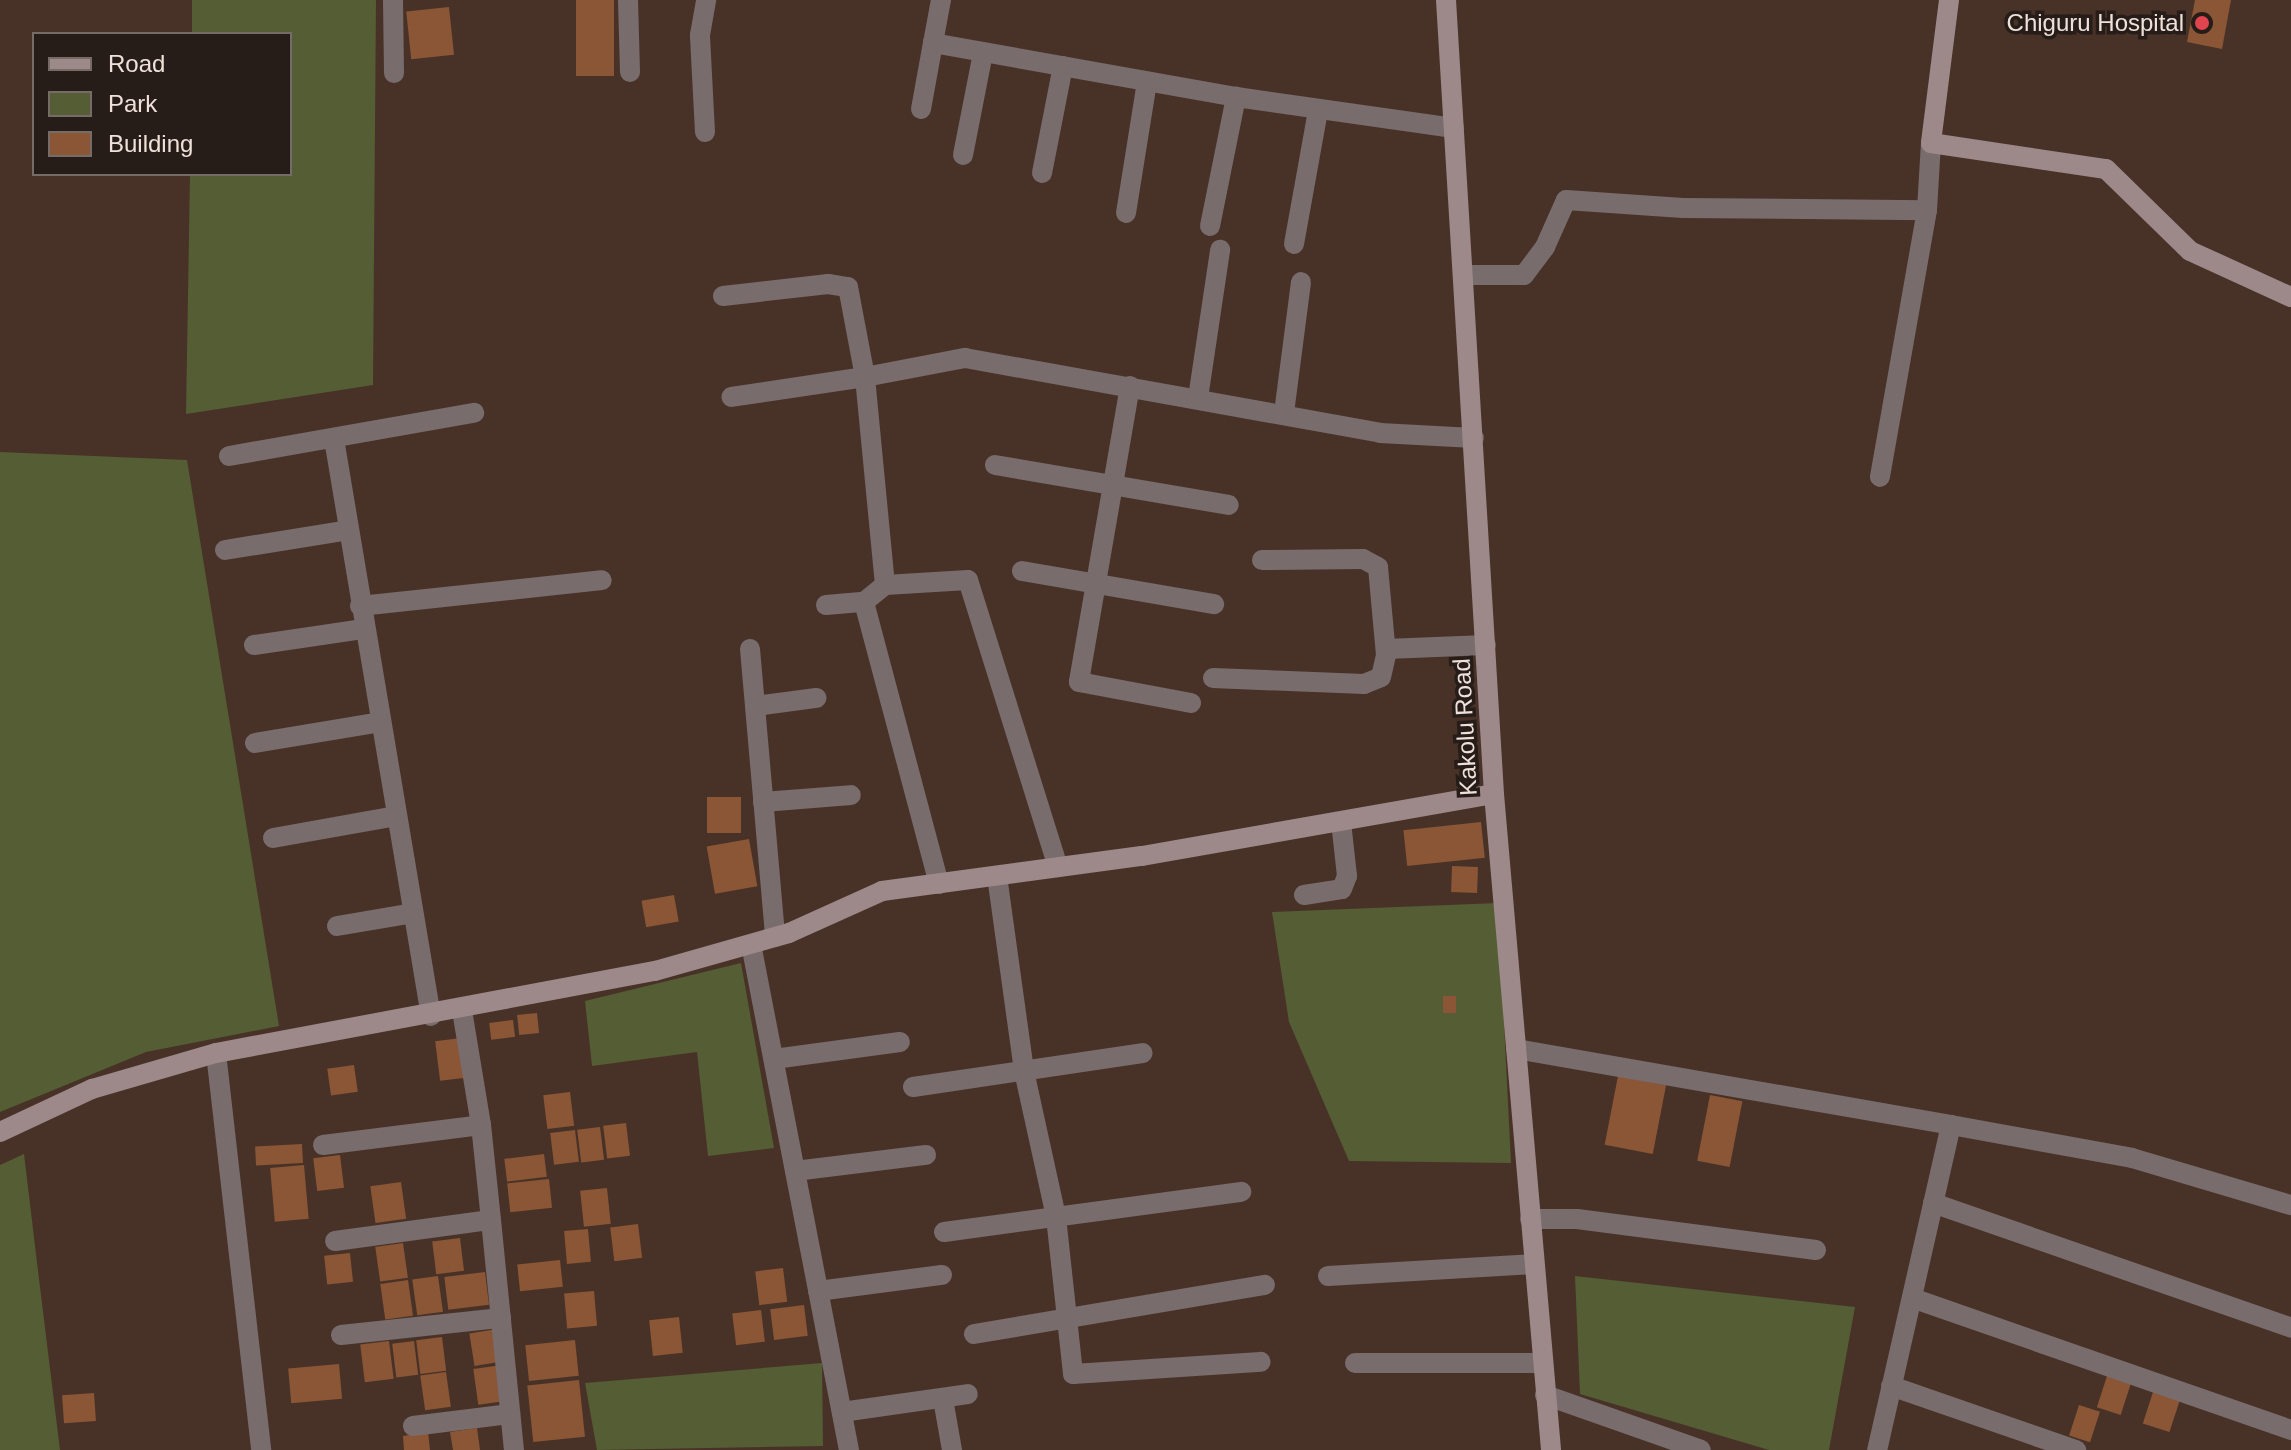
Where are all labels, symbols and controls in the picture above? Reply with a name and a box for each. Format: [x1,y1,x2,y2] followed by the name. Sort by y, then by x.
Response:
[2007,9,2184,37] place label: Chiguru Hospital
[2191,12,2213,34] marker: Chiguru Hospital
[32,32,292,176] legend
[108,50,165,77] text: Road
[108,90,157,117] text: Park
[108,130,193,157] text: Building
[1447,658,1483,796] street label: Kakolu Road

